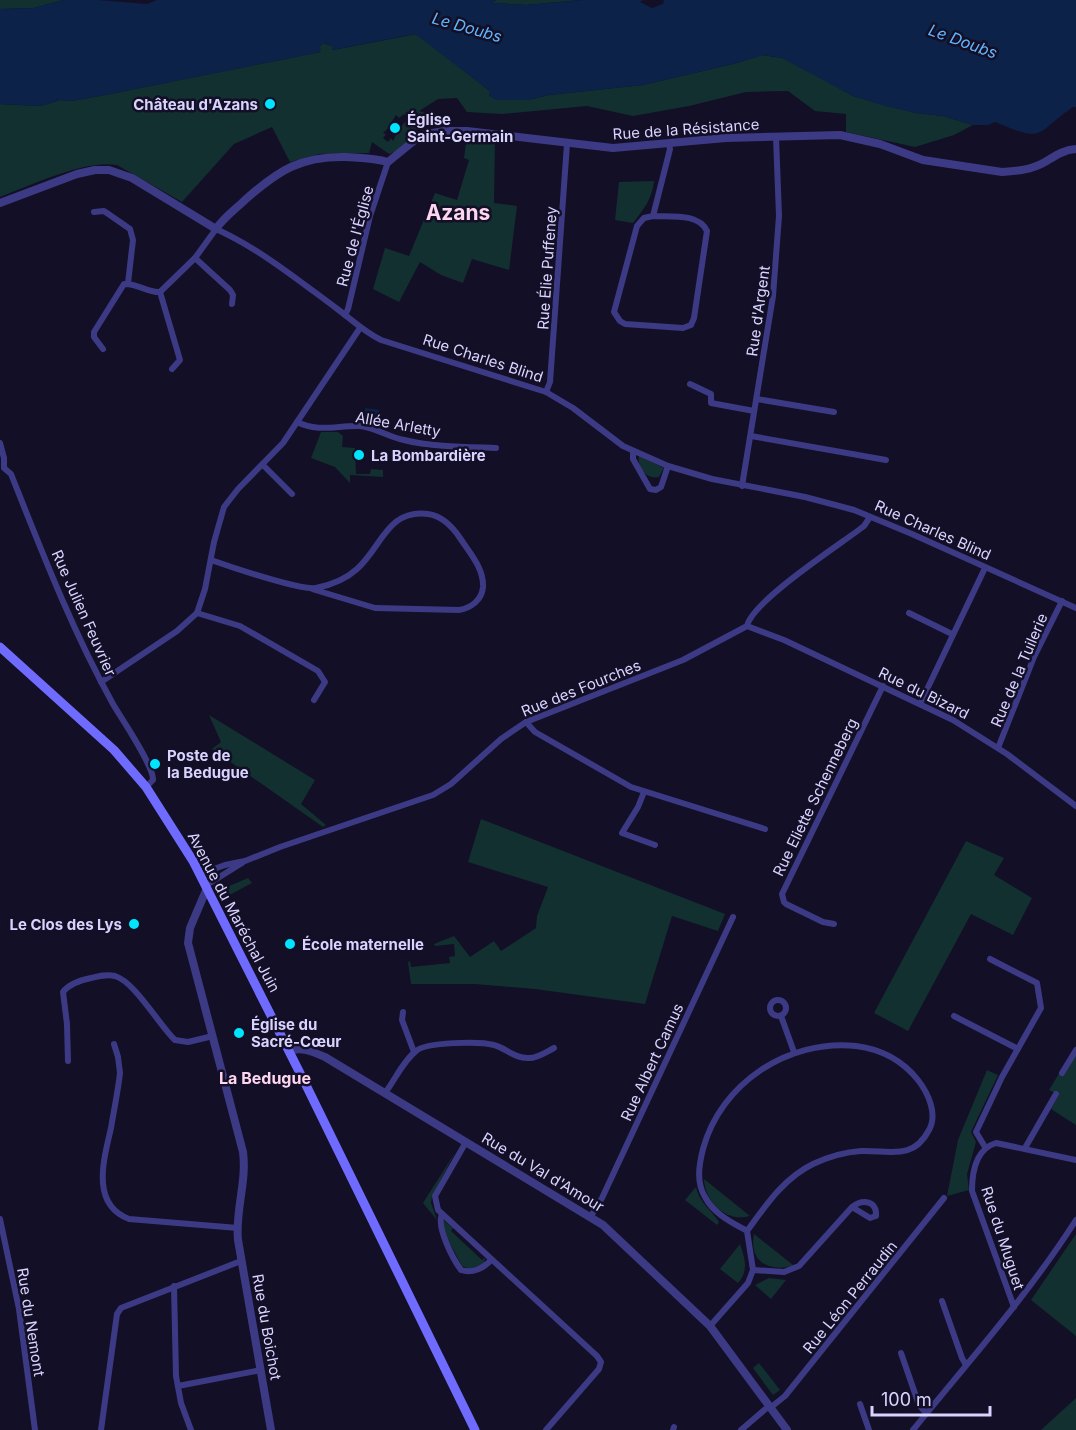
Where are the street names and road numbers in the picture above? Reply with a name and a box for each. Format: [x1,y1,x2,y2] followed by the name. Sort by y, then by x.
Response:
[612,114,760,144] street label: Rue de la Résistance
[332,183,378,289] street label: Rue de l'Église
[533,205,561,330] street label: Rue Élie Puffeney
[742,264,774,358] street label: Rue d'Argent
[420,330,546,386] street label: Rue Charles Blind
[354,407,443,441] street label: Allée Arletty
[872,496,994,564] street label: Rue Charles Blind
[48,547,121,679] street label: Rue Julien Feuvrier
[986,610,1052,730] street label: Rue de la Tuilerie
[518,655,644,721] street label: Rue des Fourches
[876,663,972,723] street label: Rue du Bizard
[768,715,862,879] street label: Rue Eliette Schenneberg
[184,829,284,995] street label: Avenue du Maréchal Juin
[616,1000,688,1124] street label: Rue Albert Camus
[478,1128,608,1216] street label: Rue du Val d'Amour
[977,1184,1029,1292] street label: Rue du Muguet
[799,1237,901,1357] street label: Rue Léon Perraudin
[13,1266,49,1378] street label: Rue du Nemont
[248,1272,286,1382] street label: Rue du Boichot

